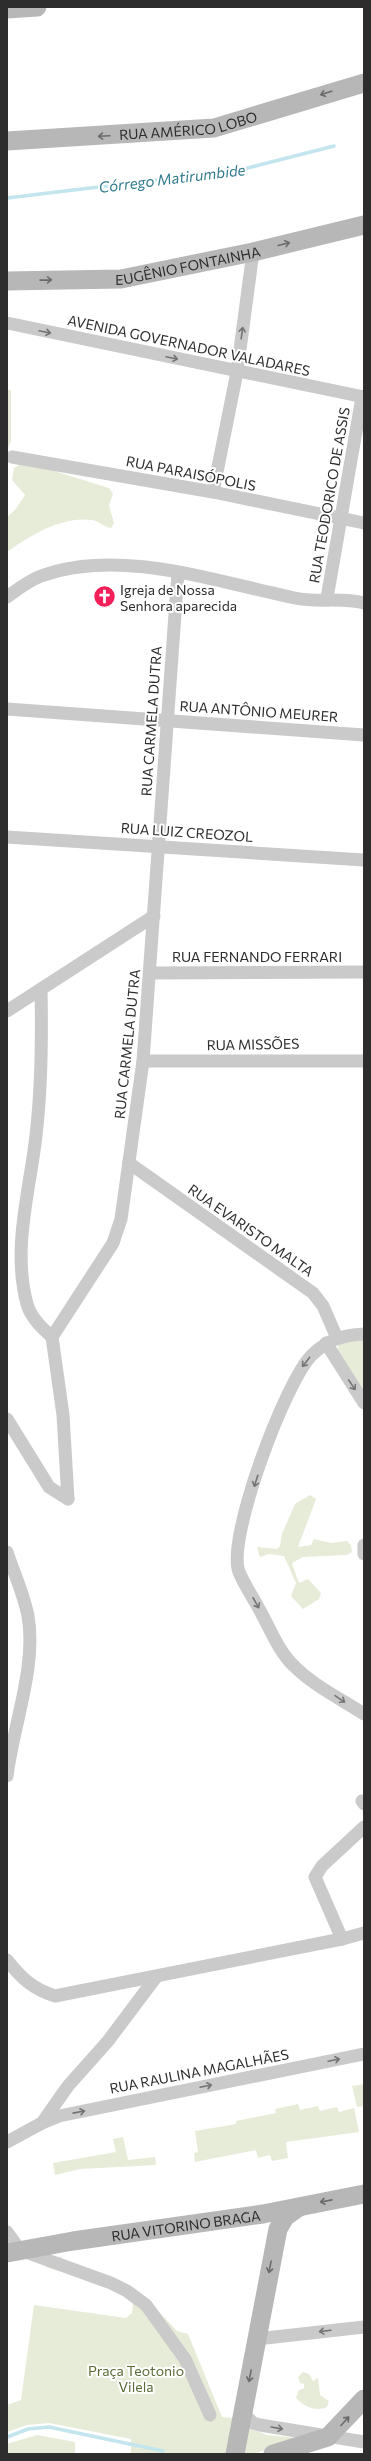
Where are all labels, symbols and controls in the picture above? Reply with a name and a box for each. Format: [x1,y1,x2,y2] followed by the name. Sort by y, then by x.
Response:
[320,90,333,97] one-way arrow
[119,107,259,142] street label: RUA AMÉRICO LOBO
[98,132,111,139] one-way arrow
[98,160,246,196] water label: Córrego Matirumbide
[277,240,290,247] one-way arrow
[115,242,262,288] street label: EUGÊNIO FONTAINHA
[39,276,52,284] one-way arrow
[66,311,312,379] street label: AVENIDA GOVERNADOR VALADARES
[239,327,246,340] one-way arrow
[38,328,51,336] one-way arrow
[166,355,179,363] one-way arrow
[305,406,353,584] street label: RUA TEODORICO DE ASSIS
[125,452,257,494] street label: RUA PARAISÓPOLIS
[120,581,237,614] place label: Igreja de Nossa Senhora aparecida
[92,584,118,610] church icon: Igreja de Nossa Senhora aparecida
[137,645,165,797] street label: RUA CARMELA DUTRA
[179,697,339,725] street label: RUA ANTÔNIO MEURER
[120,819,254,845] street label: RUA LUIZ CREOZOL
[172,948,342,965] street label: RUA FERNANDO FERRARI
[111,968,143,1120] street label: RUA CARMELA DUTRA
[206,1035,300,1053] street label: RUA MISSÕES
[185,1180,317,1280] street label: RUA EVARISTO MALTA
[302,1356,311,1367] one-way arrow
[348,1379,356,1390] one-way arrow
[252,1474,259,1487] one-way arrow
[253,1597,261,1609] one-way arrow
[334,1695,346,1703] one-way arrow
[108,2045,290,2097] street label: RUA RAULINA MAGALHÃES
[327,2056,340,2064] one-way arrow
[199,2082,212,2090] one-way arrow
[72,2107,85,2115] one-way arrow
[320,2197,333,2205] one-way arrow
[110,2206,262,2244] street label: RUA VITORINO BRAGA
[266,2260,274,2273] one-way arrow
[319,2327,332,2335] one-way arrow
[88,2362,184,2395] park label: Praça Teotonio Vilela
[245,2369,253,2382] one-way arrow
[340,2416,350,2426] one-way arrow
[270,2424,283,2432] one-way arrow

